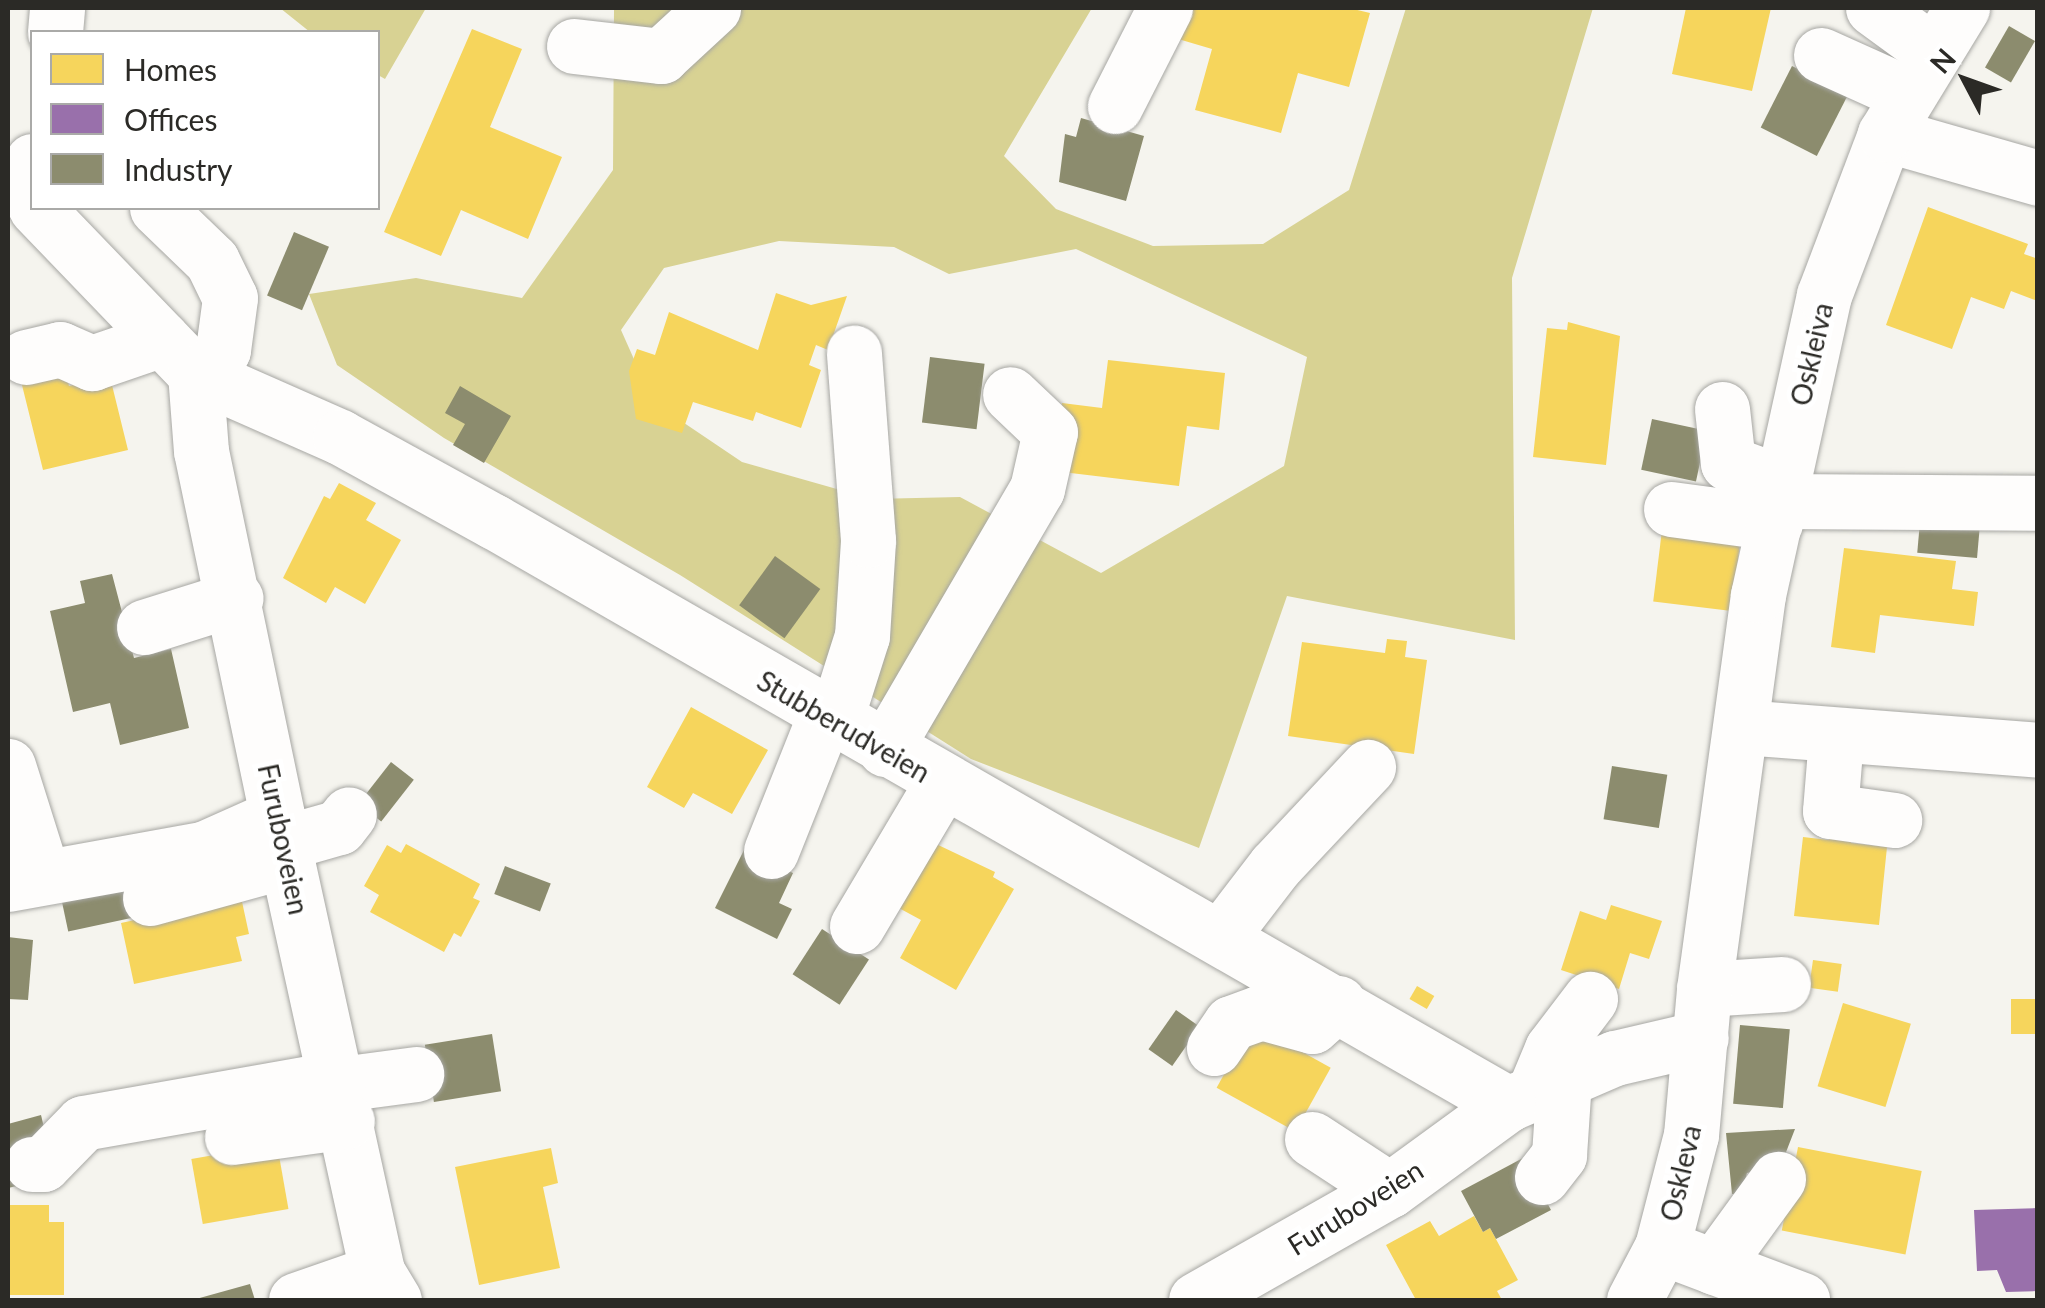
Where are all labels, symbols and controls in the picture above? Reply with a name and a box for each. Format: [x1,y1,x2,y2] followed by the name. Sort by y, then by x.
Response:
[30,30,380,210] legend
[1915,30,2015,130] north arrow
[1922,41,1962,80] text: N
[124,51,217,87] text: Homes
[124,101,217,137] text: Offices
[124,151,233,187] text: Industry
[1783,299,1839,409] street label: Oskleiva
[752,663,936,789] street label: Stubberudveien
[252,761,316,917] street label: Furuboveien
[1653,1122,1707,1224] street label: Oskleva
[1281,1152,1429,1262] street label: Furuboveien

